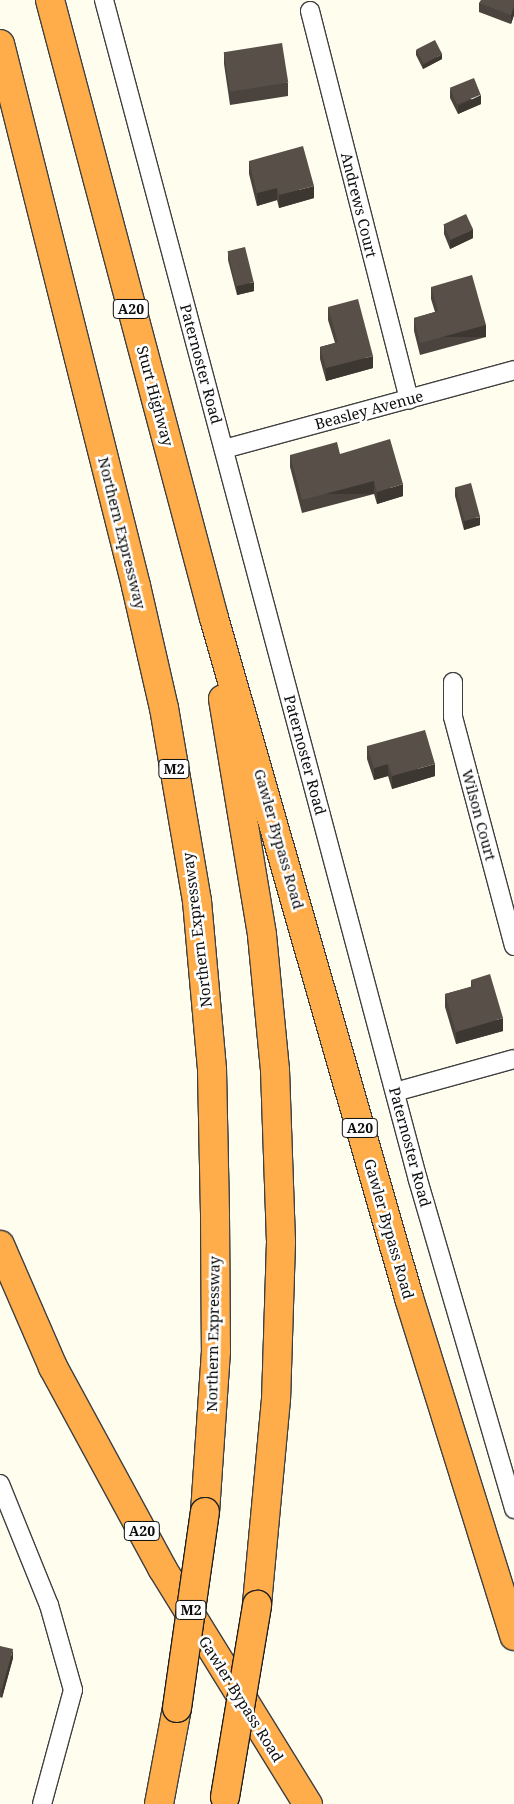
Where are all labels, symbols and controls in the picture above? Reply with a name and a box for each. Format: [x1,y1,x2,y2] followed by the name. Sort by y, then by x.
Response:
[337,150,381,260] street label: Andrews Court
[112,298,150,320] road number: A20
[176,302,226,426] street label: Paternoster Road
[133,344,177,448] street label: Sturt Highway
[313,387,425,433] street label: Beasley Avenue
[94,455,150,611] street label: Northern Expressway
[280,693,330,817] street label: Paternoster Road
[158,758,190,781] road number: M2
[250,767,308,911] street label: Gawler Bypass Road
[458,767,500,863] street label: Wilson Court
[179,851,215,1009] street label: Northern Expressway
[385,1085,435,1209] street label: Paternoster Road
[341,1116,379,1140] road number: A20
[360,1157,418,1301] street label: Gawler Bypass Road
[203,1256,223,1412] street label: Northern Expressway
[123,1520,161,1542] road number: A20
[175,1598,207,1622] road number: M2
[195,1633,287,1765] street label: Gawler Bypass Road

